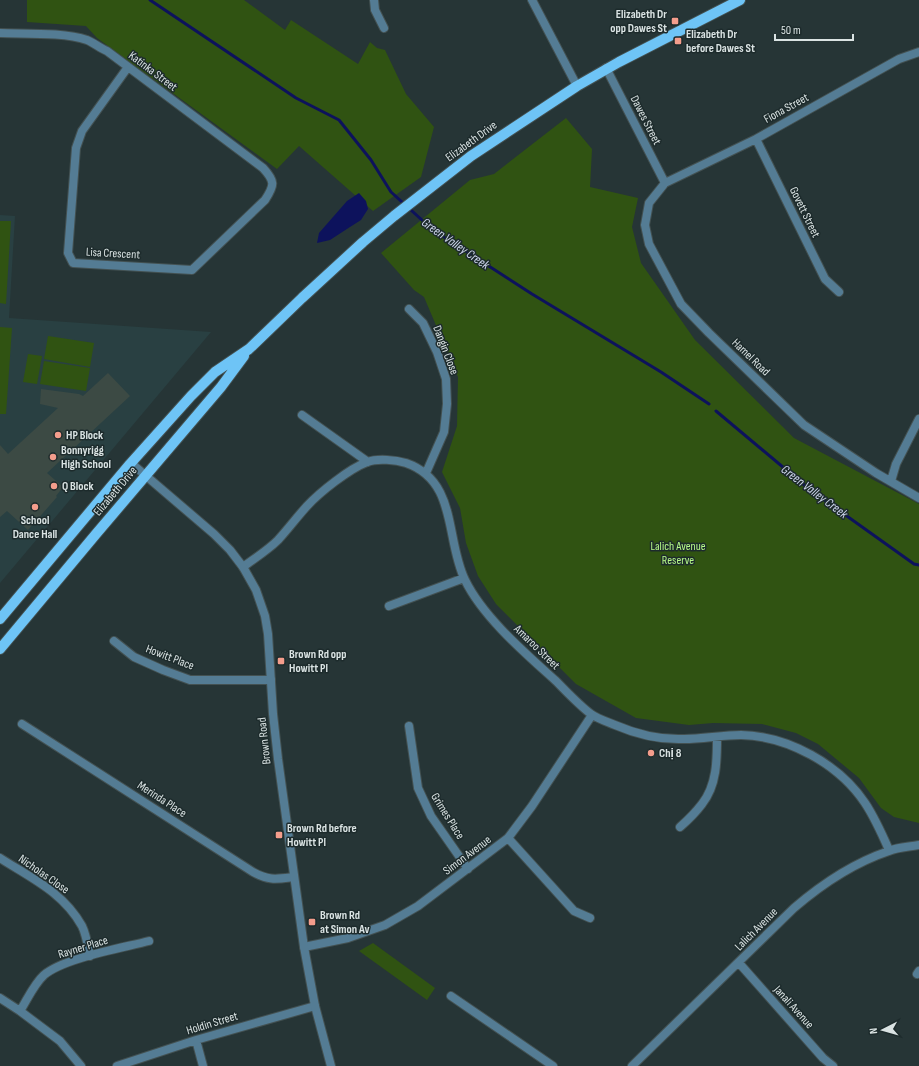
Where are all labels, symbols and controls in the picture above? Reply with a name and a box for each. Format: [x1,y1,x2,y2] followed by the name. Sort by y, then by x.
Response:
[610,7,667,36] place label: Elizabeth Dr opp Dawes St
[670,16,680,26] marker: Elizabeth Dr opp Dawes St
[775,16,853,42] scale bar
[781,23,801,38] text: 50 m
[686,27,755,56] place label: Elizabeth Dr before Dawes St
[673,36,683,46] marker: Elizabeth Dr before Dawes St
[125,48,180,95] street label: Katinka Street
[761,90,812,127] street label: Fiona Street
[627,93,665,148] street label: Dawes Street
[443,118,500,165] street label: Elizabeth Drive
[786,184,823,240] street label: Govett Street
[418,215,493,274] water label: Green Valley Creek
[86,245,141,262] street label: Lisa Crescent
[429,323,462,377] street label: Dangin Close
[728,336,773,379] street label: Hamel Road
[66,428,103,443] place label: HP Block
[53,430,63,440] marker: HP Block
[61,443,111,472] place label: Bonnyrigg High School
[48,452,58,462] marker: Bonnyrigg High School
[778,462,852,523] water label: Green Valley Creek
[90,463,141,519] street label: Elizabeth Drive
[62,479,94,494] place label: Q Block
[49,481,59,491] marker: Q Block
[30,502,40,512] marker: School Dance Hall
[13,513,57,542] place label: School Dance Hall
[651,539,706,568] park label: Lalich Avenue Reserve
[510,621,563,673] street label: Amaroo Street
[143,641,196,674] street label: Howitt Place
[289,647,346,676] place label: Brown Rd opp Howitt Pl
[276,656,286,666] marker: Brown Rd opp Howitt Pl
[255,717,274,765] street label: Brown Road
[659,746,682,761] place label: Chị 8
[646,748,656,758] marker: Chị 8
[134,778,189,821] street label: Merinda Place
[427,790,468,842] street label: Grimes Place
[287,821,357,850] place label: Brown Rd before Howitt Pl
[274,830,284,840] marker: Brown Rd before Howitt Pl
[440,832,494,878] street label: Simon Avenue
[15,851,72,897] street label: Nicholas Close
[732,904,781,954] street label: Lalich Avenue
[320,908,369,937] place label: Brown Rd at Simon Av
[307,917,317,927] marker: Brown Rd at Simon Av
[56,933,110,962] street label: Rayner Place
[770,982,817,1032] street label: Janali Avenue
[185,1008,240,1038] street label: Holdin Street
[863,1010,903,1050] north arrow
[867,1027,880,1035] text: N

